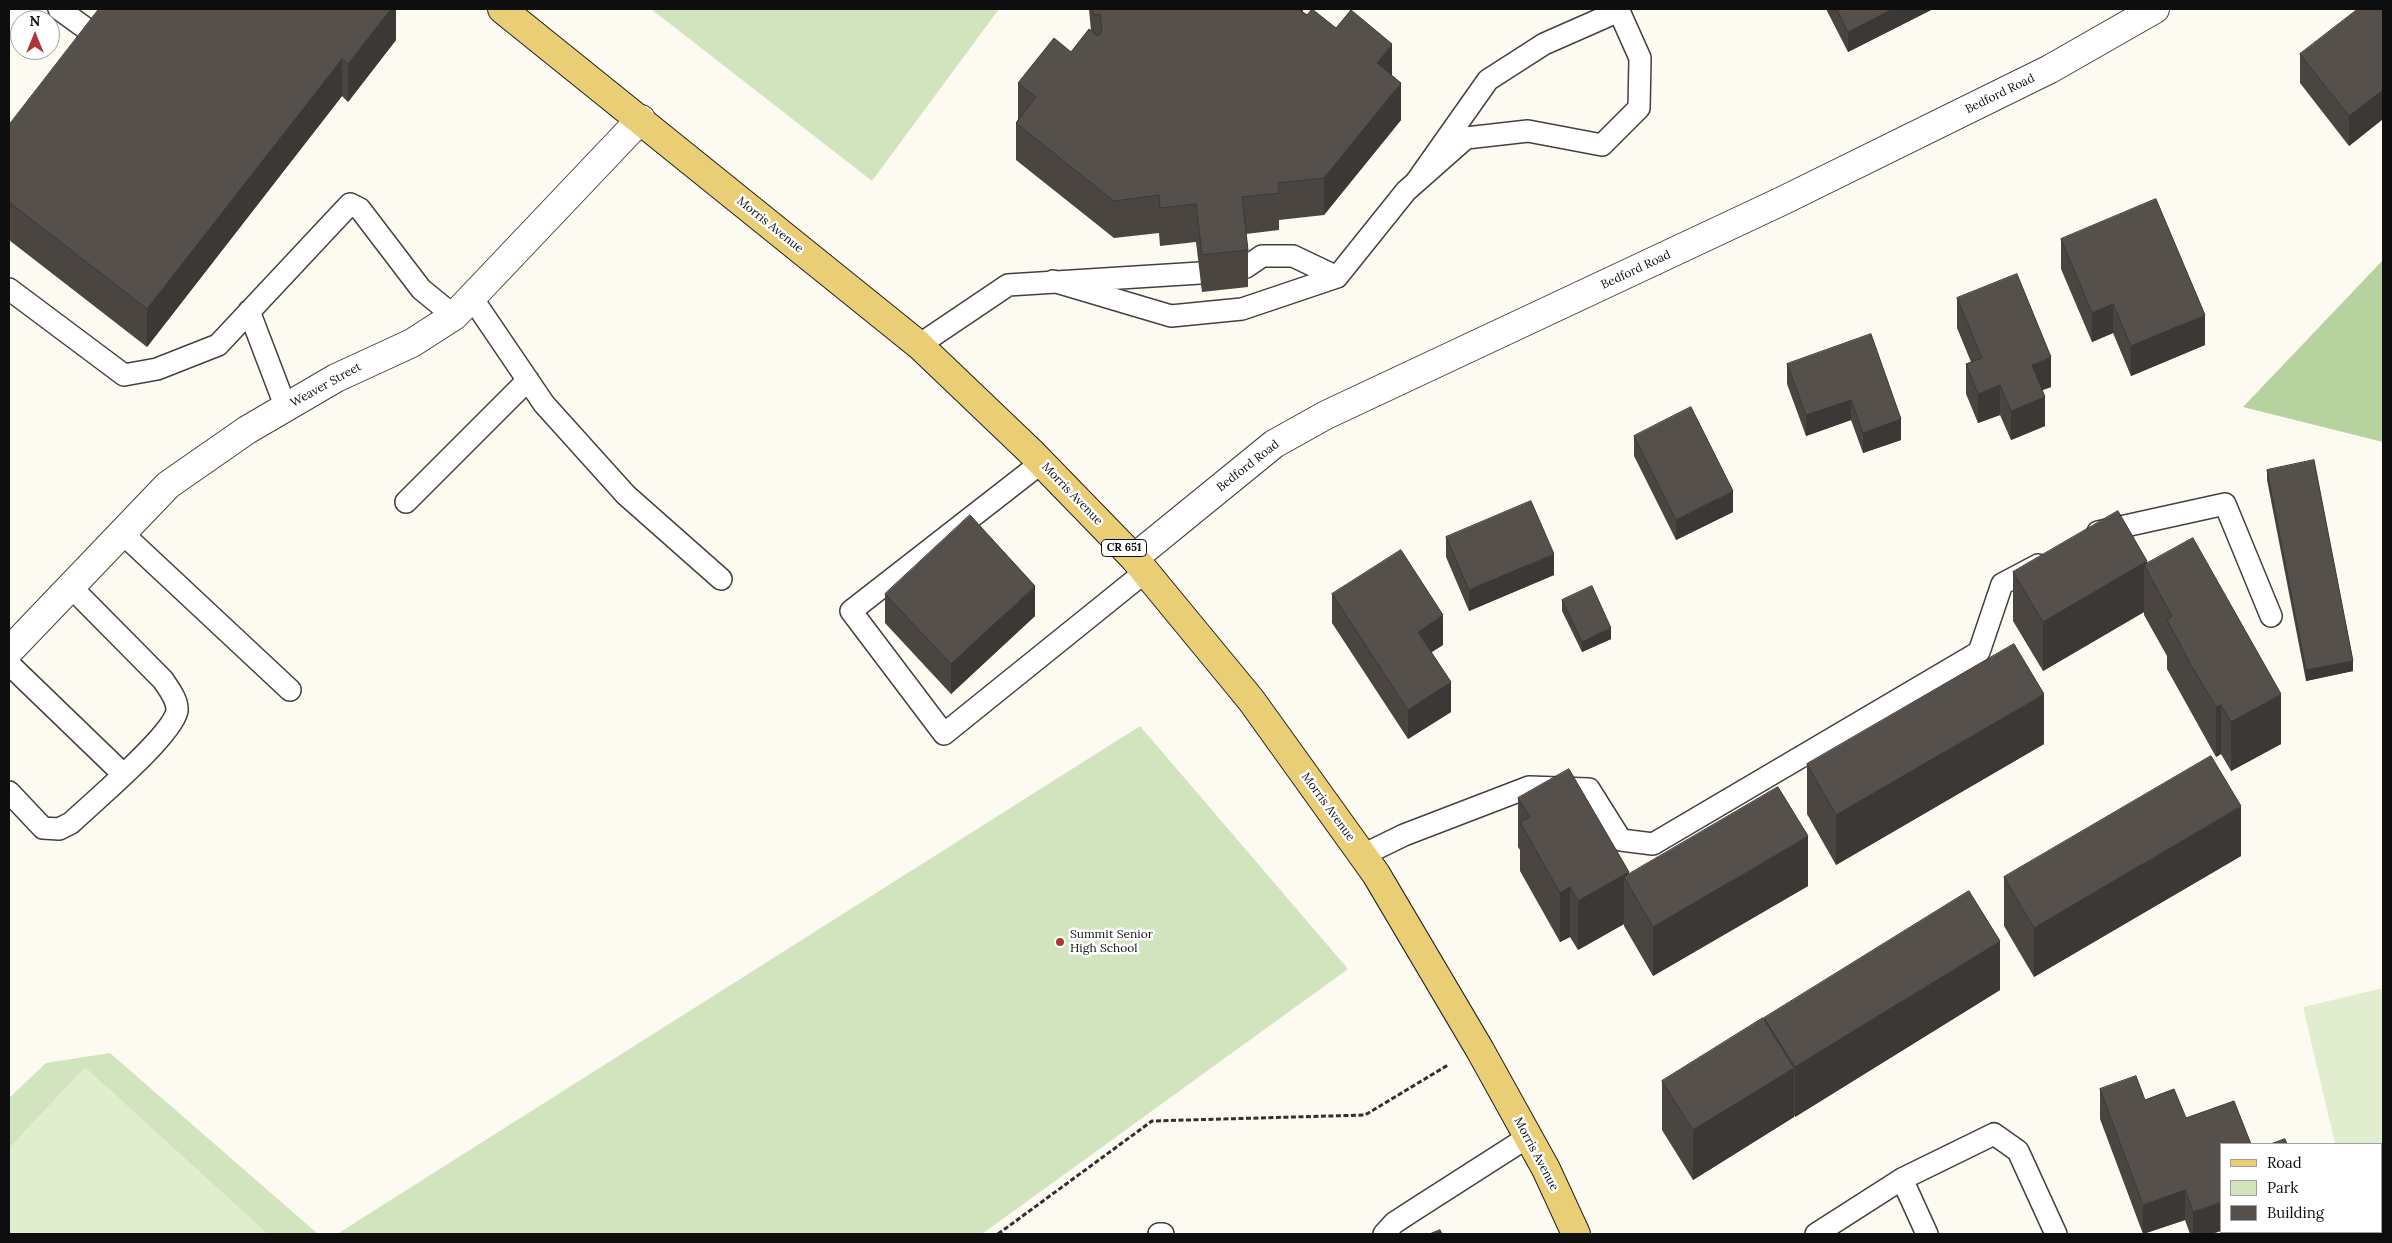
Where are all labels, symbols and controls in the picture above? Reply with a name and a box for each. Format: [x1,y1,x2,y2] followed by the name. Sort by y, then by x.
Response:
[10,10,60,60] north arrow
[30,12,40,30] text: N
[1963,71,2037,117] street label: Bedford Road
[734,194,806,256] street label: Morris Avenue
[1599,248,1673,292] street label: Bedford Road
[288,360,364,410] street label: Weaver Street
[1214,437,1282,495] street label: Bedford Road
[1039,460,1105,528] street label: Morris Avenue
[1102,540,1146,556] road number: CR 651
[1298,770,1358,844] street label: Morris Avenue
[1070,928,1153,956] place label: Summit Senior High School
[1054,936,1066,948] marker: Summit Senior High School
[1511,1115,1561,1193] street label: Morris Avenue
[2220,1143,2382,1233] legend
[2267,1153,2302,1172] text: Road
[2267,1178,2298,1197] text: Park
[2267,1203,2324,1222] text: Building

